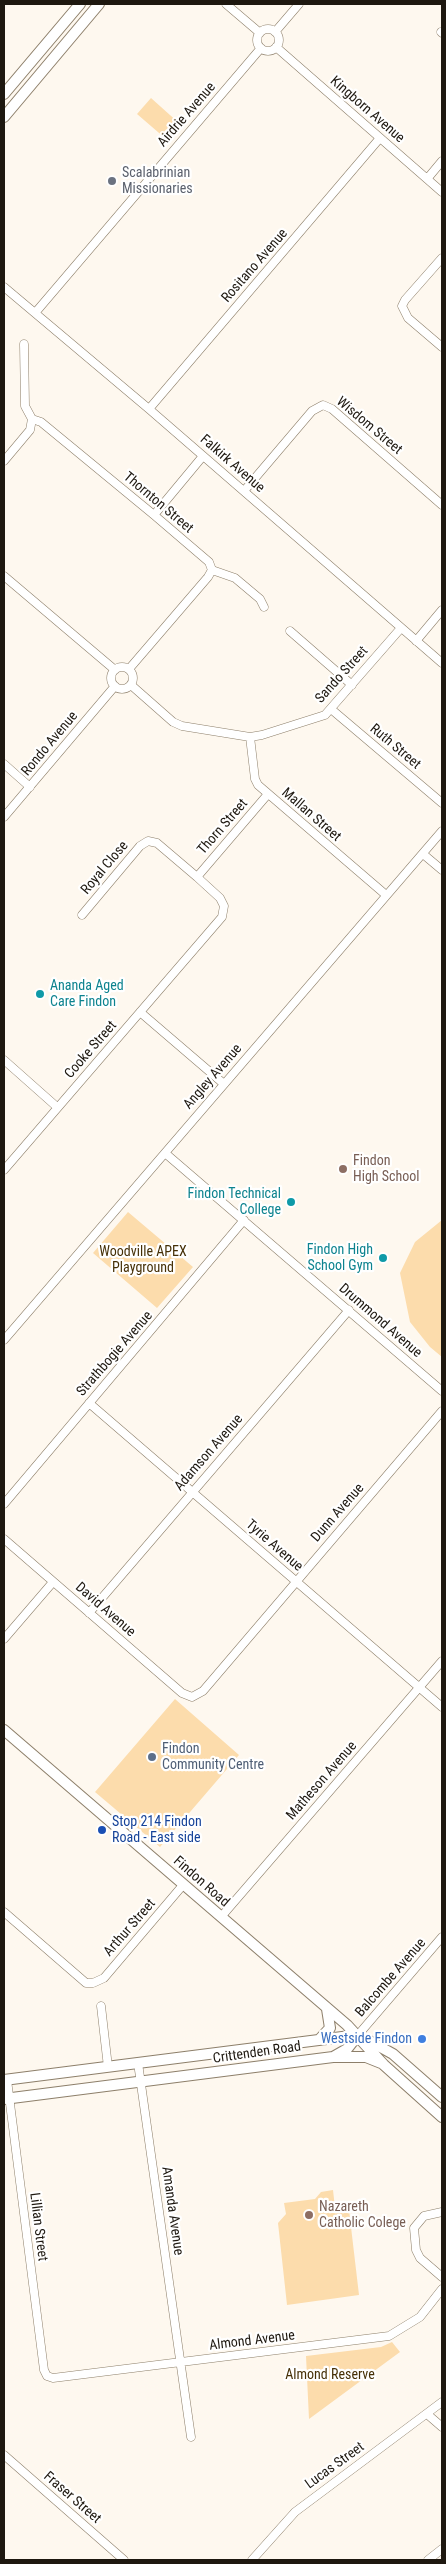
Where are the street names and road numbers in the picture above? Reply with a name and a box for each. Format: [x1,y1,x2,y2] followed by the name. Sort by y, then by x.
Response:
[326,73,408,147] street label: Kingborn Avenue
[154,79,220,151] street label: Airdrie Avenue
[218,226,292,306] street label: Rositano Avenue
[333,394,405,458] street label: Wisdom Street
[196,431,268,497] street label: Falkirk Avenue
[120,469,196,537] street label: Thornton Street
[312,643,372,707] street label: Sando Street
[18,708,82,780] street label: Rondo Avenue
[366,721,424,773] street label: Ruth Street
[278,785,344,845] street label: Mallan Street
[194,796,252,858] street label: Thorn Street
[78,838,132,898] street label: Royal Close
[61,1018,121,1082] street label: Cooke Street
[180,1041,246,1113] street label: Angley Avenue
[335,1280,425,1362] street label: Drummond Avenue
[74,1308,156,1400] street label: Strathbogie Avenue
[171,1411,247,1495] street label: Adamson Avenue
[308,1480,368,1546] street label: Dunn Avenue
[242,1517,306,1575] street label: Tyrie Avenue
[71,1579,139,1641] street label: David Avenue
[283,1738,361,1824] street label: Matheson Avenue
[170,1853,232,1911] street label: Findon Road
[100,1896,160,1960] street label: Arthur Street
[352,1935,430,2021] street label: Balcombe Avenue
[212,2039,302,2067] street label: Crittenden Road
[157,2166,187,2256] street label: Amanda Avenue
[25,2192,51,2262] street label: Lillian Street
[208,2327,296,2355] street label: Almond Avenue
[302,2439,368,2493] street label: Lucas Street
[40,2469,104,2527] street label: Fraser Street

